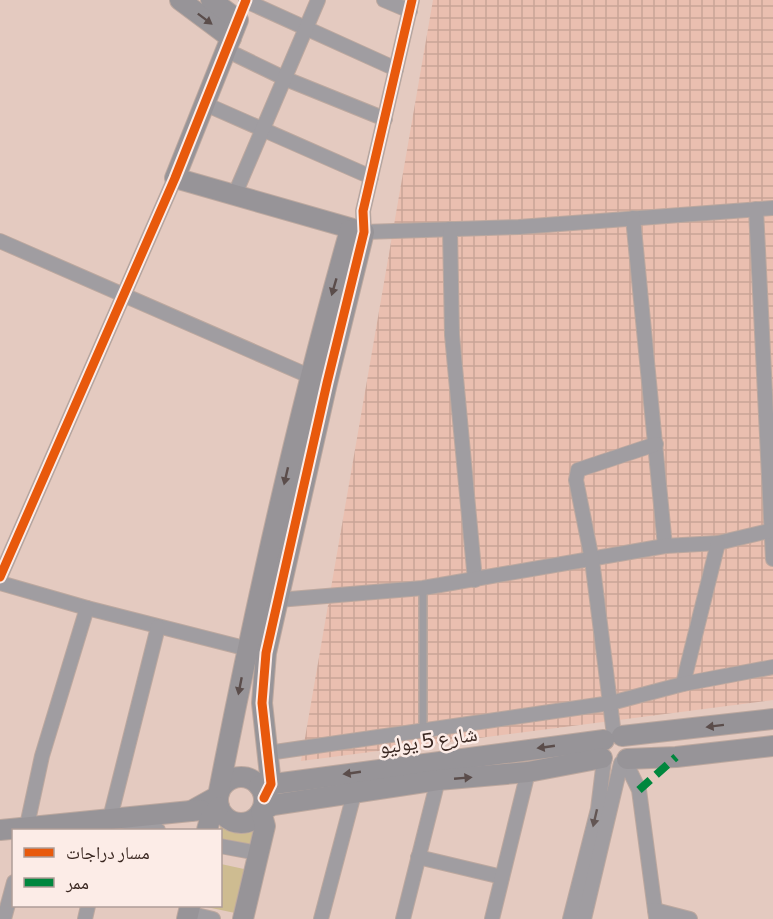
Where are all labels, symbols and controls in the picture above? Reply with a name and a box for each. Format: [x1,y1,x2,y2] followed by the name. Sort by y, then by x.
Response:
[197,13,213,25] one-way arrow
[329,278,338,296] one-way arrow
[281,466,291,485] one-way arrow
[235,677,244,696] one-way arrow
[377,720,479,760] street label: شارع 5 يوليو
[705,721,724,731] one-way arrow
[536,743,555,752] one-way arrow
[343,768,362,777] one-way arrow
[454,773,473,783] one-way arrow
[590,808,600,827] one-way arrow
[12,829,222,907] legend
[66,841,150,863] text: مسار دراجات
[65,871,89,893] text: ممر

